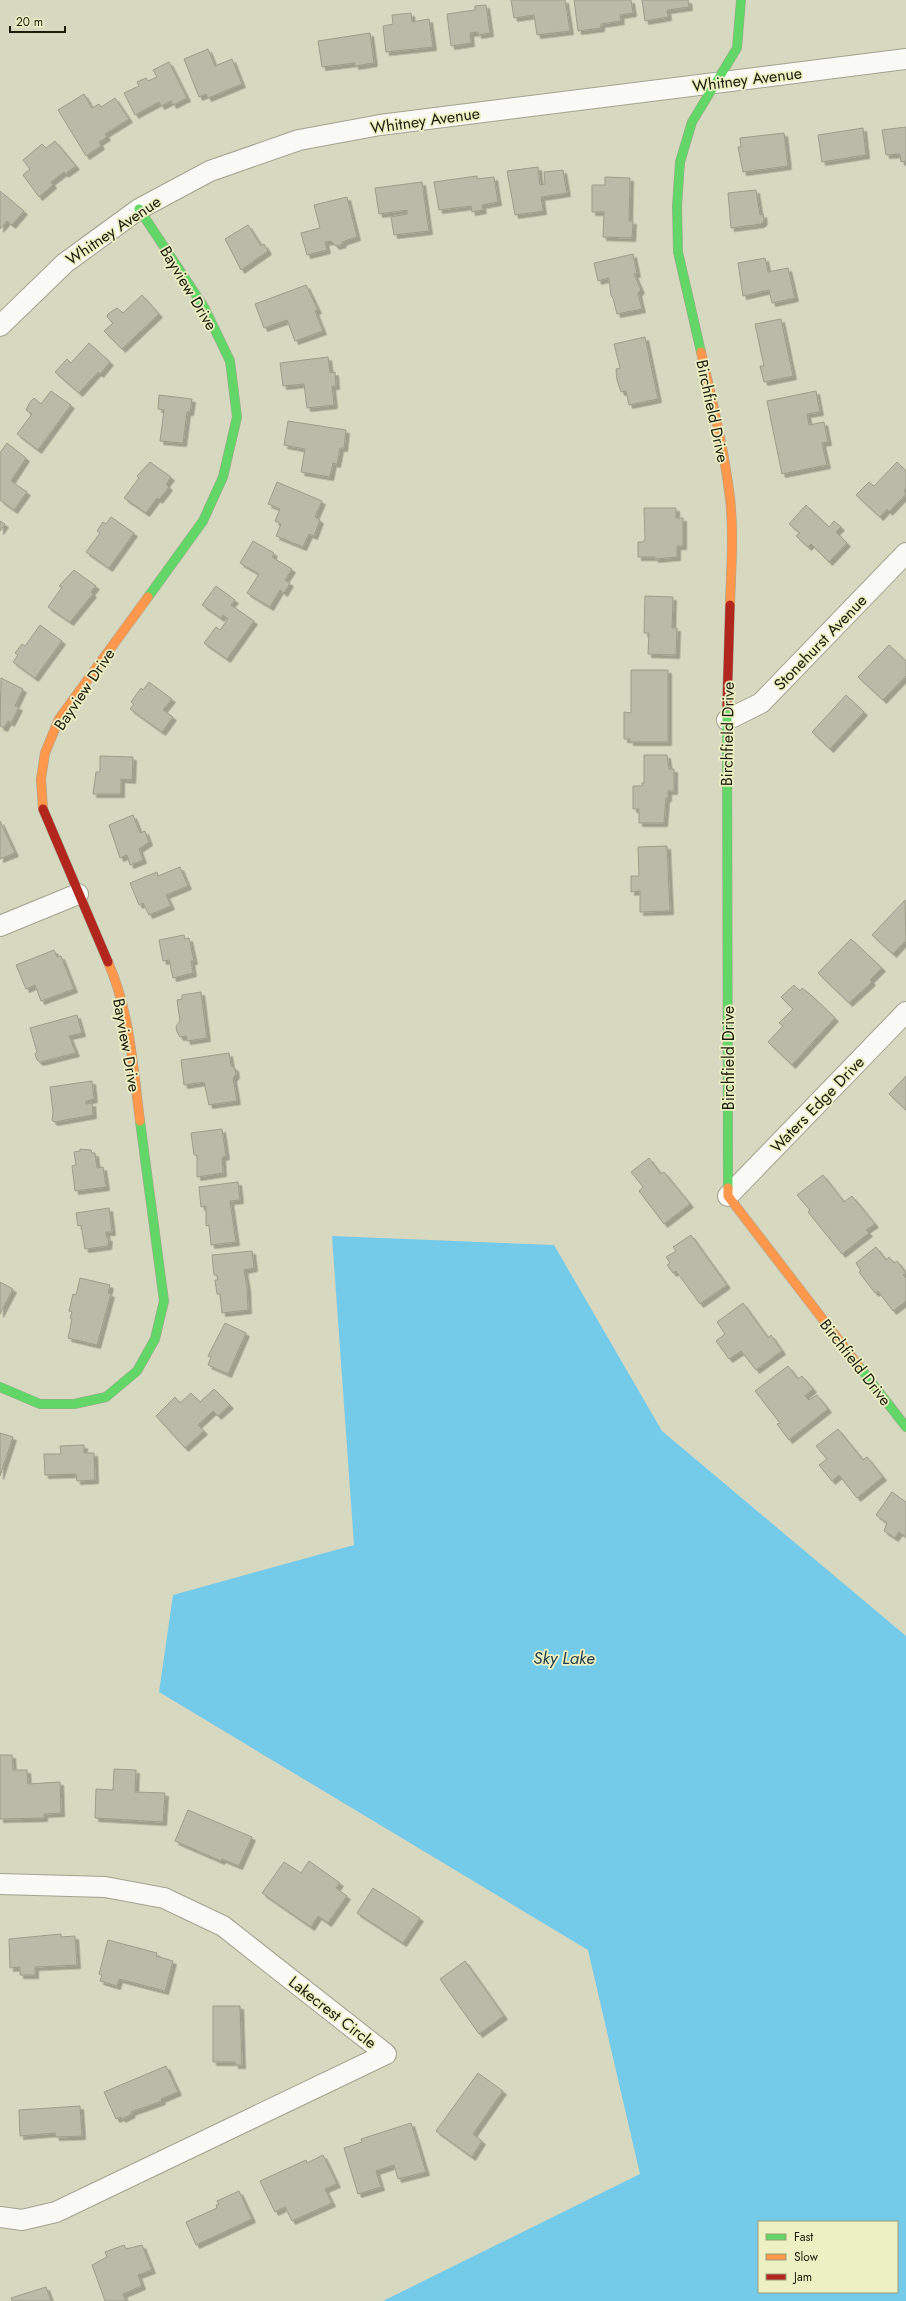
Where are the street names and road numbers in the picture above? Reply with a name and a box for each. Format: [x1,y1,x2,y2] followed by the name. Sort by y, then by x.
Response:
[691,61,803,98] street label: Whitney Avenue
[369,101,481,140] street label: Whitney Avenue
[61,190,165,271] street label: Whitney Avenue
[154,242,223,335] street label: Bayview Drive
[690,358,735,465] street label: Birchfield Drive
[769,589,872,695] street label: Stonehurst Avenue
[48,644,120,735] street label: Bayview Drive
[715,682,740,786] street label: Birchfield Drive
[107,997,146,1094] street label: Bayview Drive
[717,1006,740,1110] street label: Birchfield Drive
[765,1051,870,1158] street label: Waters Edge Drive
[814,1314,897,1411] street label: Birchfield Drive
[284,1971,382,2054] street label: Lakecrest Circle

